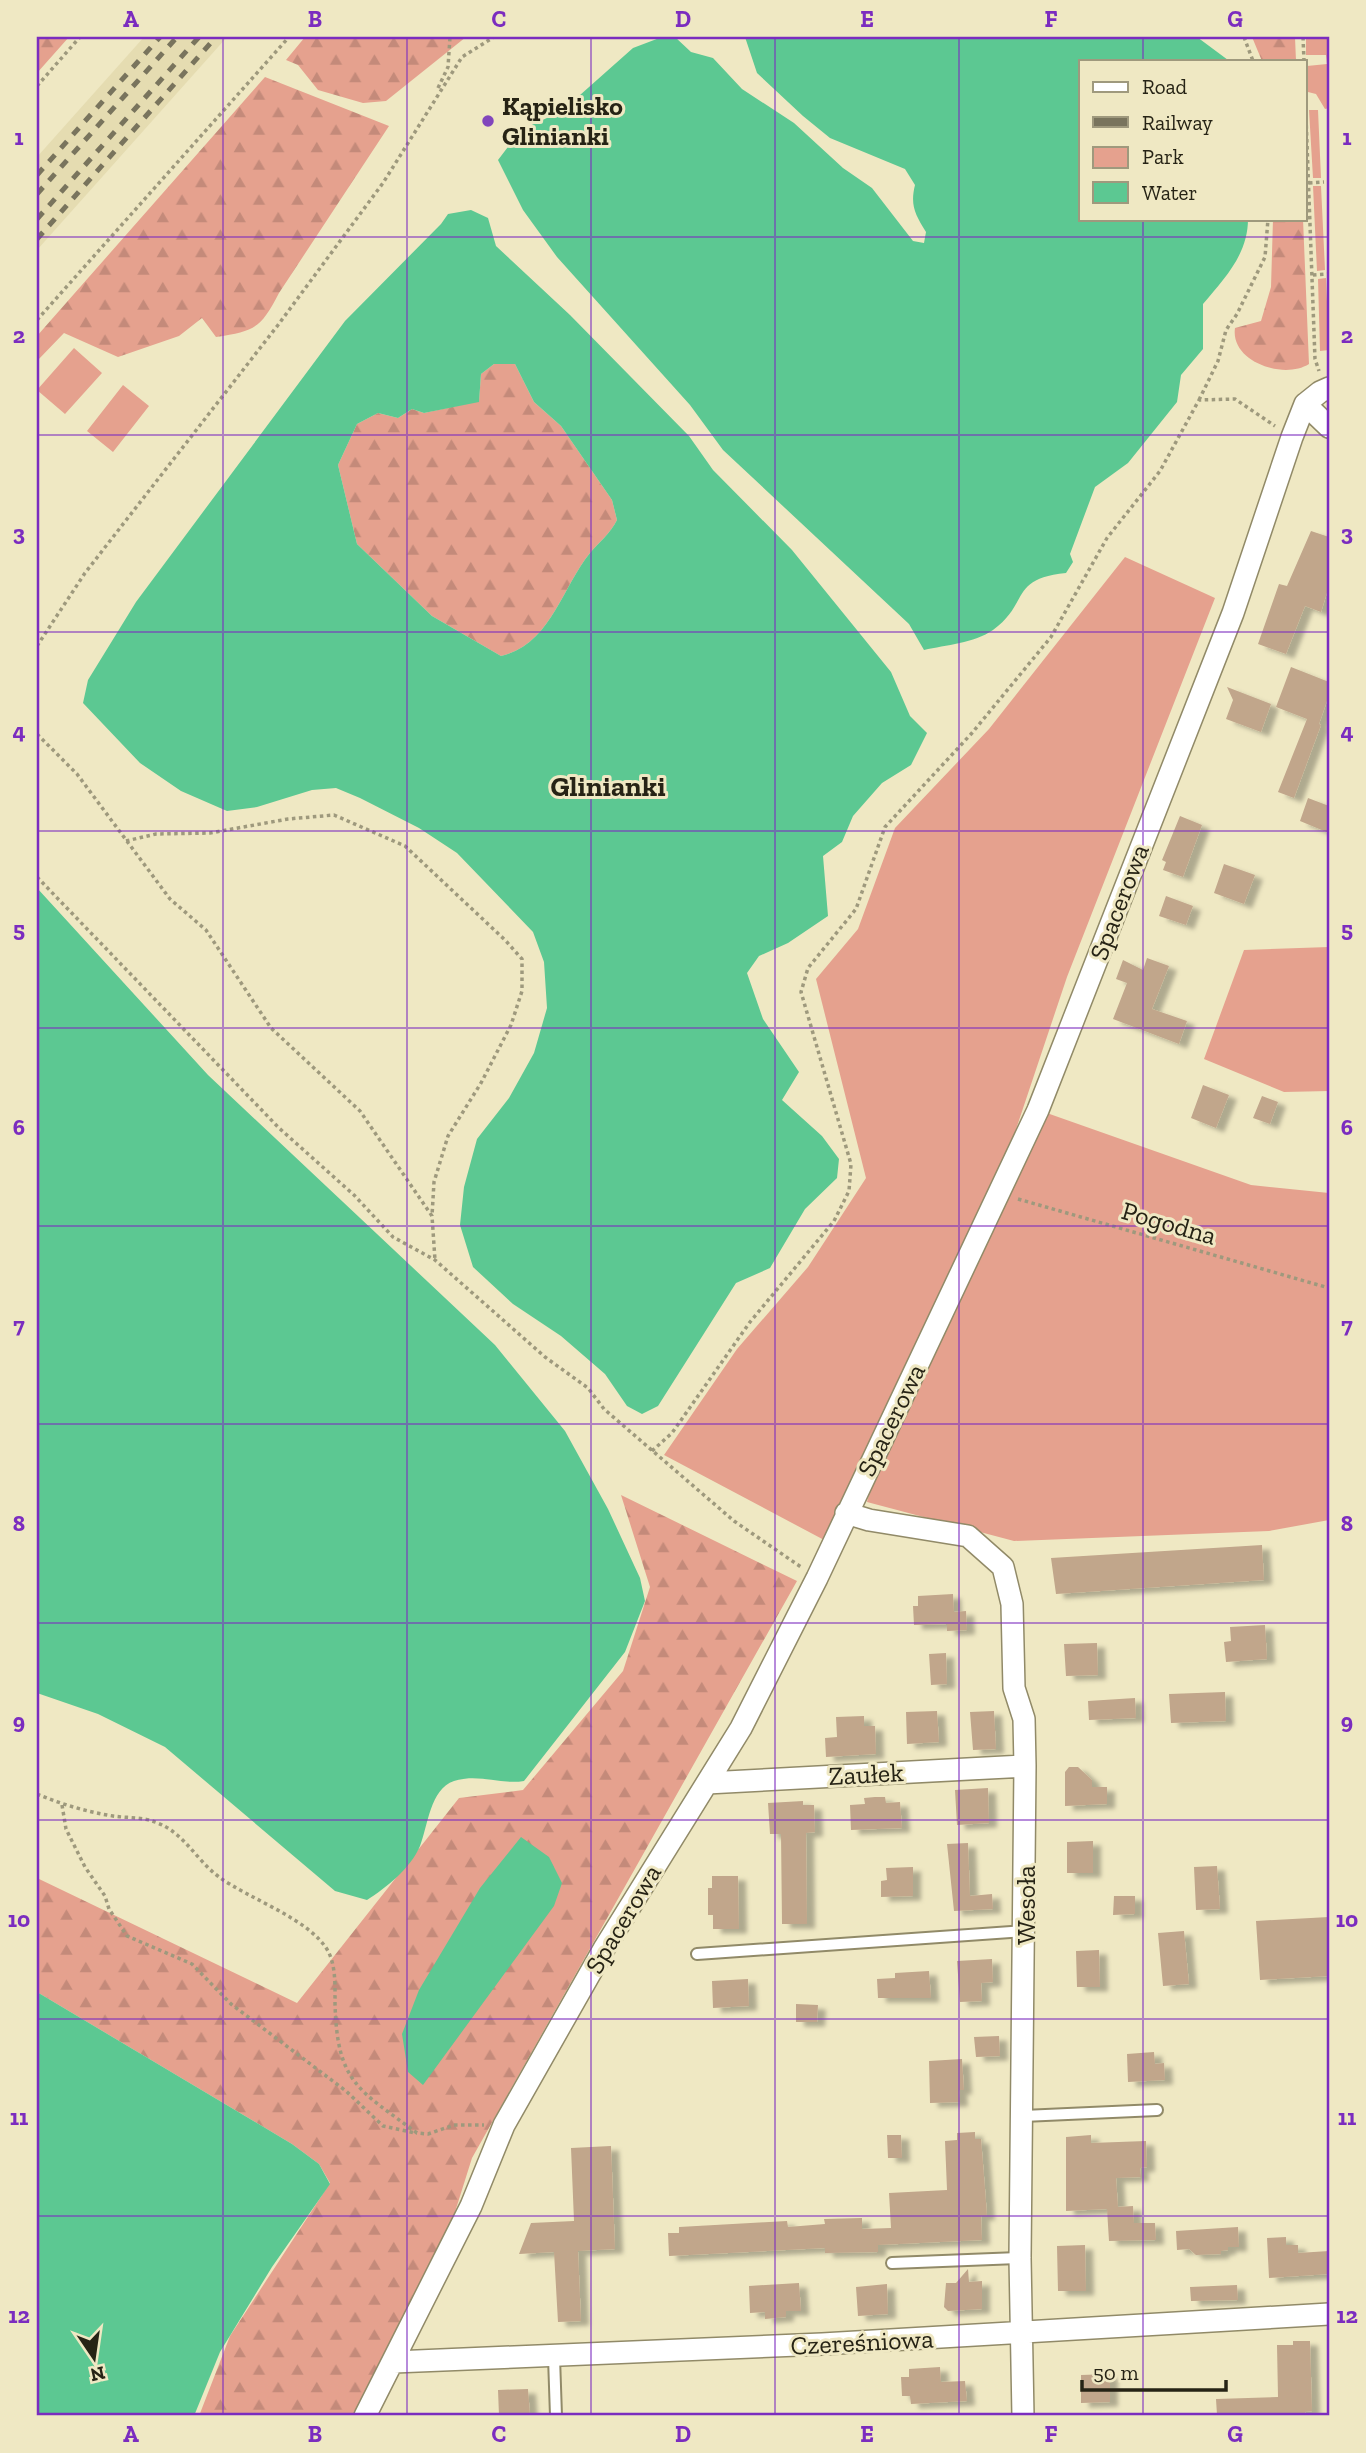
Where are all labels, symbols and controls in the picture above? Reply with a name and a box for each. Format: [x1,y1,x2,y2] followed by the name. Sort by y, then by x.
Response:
[123,5,139,33] text: A
[308,5,322,33] text: B
[492,5,506,33] text: C
[675,5,691,33] text: D
[860,5,874,33] text: E
[1044,5,1058,33] text: F
[1227,5,1243,33] text: G
[1079,60,1306,220] legend
[1142,74,1188,99] text: Road
[502,90,623,152] place label: Kąpielisko Glinianki
[1142,110,1213,135] text: Railway
[480,113,496,129] marker: Kąpielisko Glinianki
[14,123,24,151] text: 1
[1342,123,1352,151] text: 1
[1142,144,1184,169] text: Park
[1142,180,1197,205] text: Water
[13,321,25,349] text: 2
[1341,321,1353,349] text: 2
[13,519,25,547] text: 3
[1341,519,1353,547] text: 3
[12,717,26,745] text: 4
[1340,717,1354,745] text: 4
[550,770,666,803] district label: Glinianki
[1082,839,1156,964] street label: Spacerowa
[13,915,25,943] text: 5
[1341,915,1353,943] text: 5
[13,1113,25,1141] text: 6
[1341,1113,1353,1141] text: 6
[1118,1194,1220,1252] street label: Pogodna
[13,1311,25,1339] text: 7
[1341,1311,1353,1339] text: 7
[850,1358,932,1482] street label: Spacerowa
[13,1509,25,1537] text: 8
[1341,1509,1353,1537] text: 8
[13,1707,25,1735] text: 9
[1341,1707,1353,1735] text: 9
[828,1756,905,1792] street label: Zaułek
[578,1858,668,1979] street label: Spacerowa
[1010,1865,1042,1945] street label: Wesoła
[8,1905,30,1933] text: 10
[1336,1905,1358,1933] text: 10
[10,2103,28,2131] text: 11
[1338,2103,1356,2131] text: 11
[8,2301,30,2329] text: 12
[1336,2301,1358,2329] text: 12
[790,2322,935,2362] street label: Czereśniowa
[60,2324,130,2394] north arrow
[1082,2348,1226,2392] scale bar
[1093,2360,1139,2385] text: 50 m
[88,2361,107,2387] text: N
[123,2420,139,2448] text: A
[308,2420,322,2448] text: B
[492,2420,506,2448] text: C
[675,2420,691,2448] text: D
[860,2420,874,2448] text: E
[1044,2420,1058,2448] text: F
[1227,2420,1243,2448] text: G

